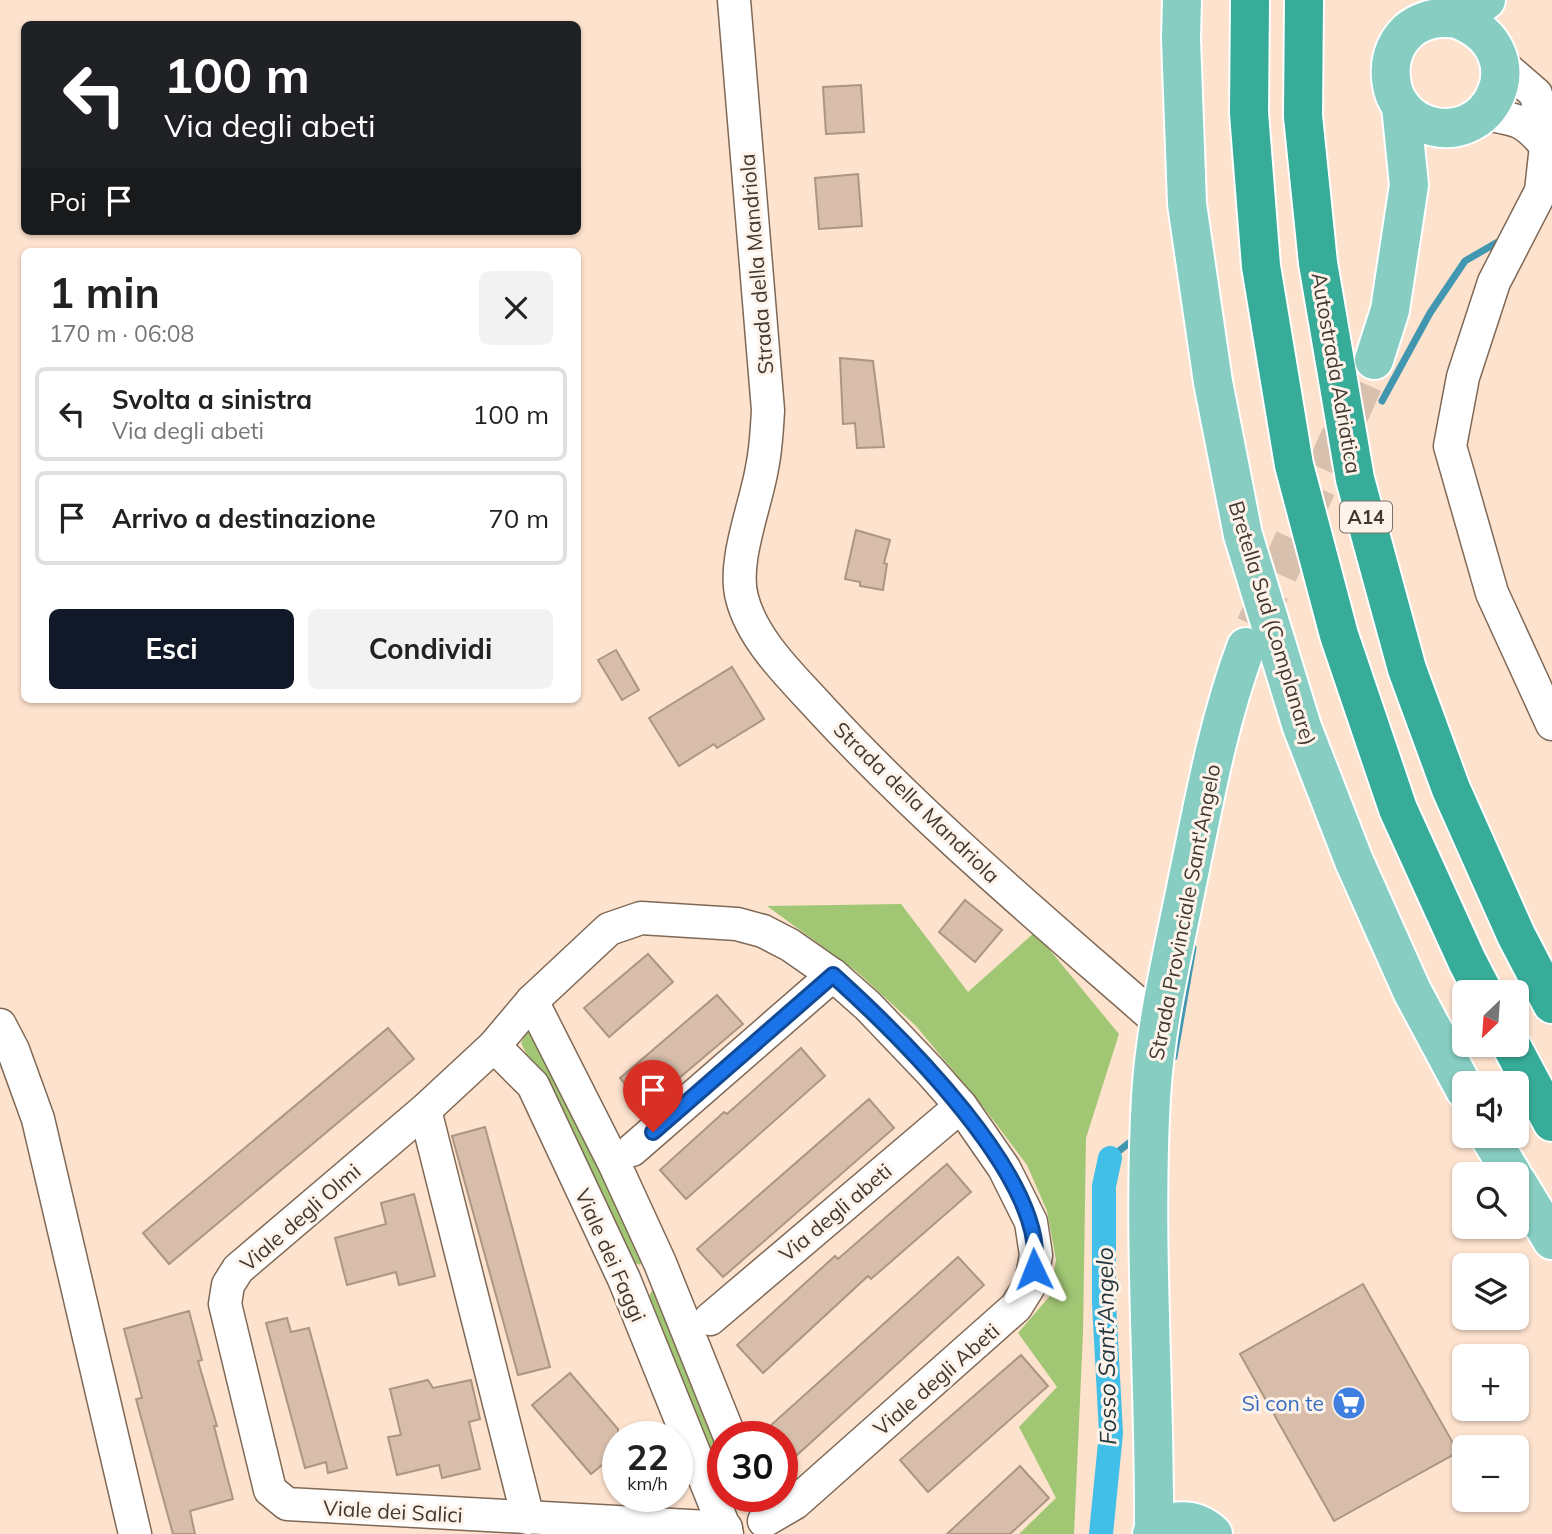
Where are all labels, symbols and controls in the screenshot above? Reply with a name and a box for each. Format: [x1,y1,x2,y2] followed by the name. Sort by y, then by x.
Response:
[164,44,310,105] text: 100 m
[49,49,140,140] icon: left
[164,105,376,145] text: Via degli abeti
[733,153,779,375] street label: Strada della Mandriola
[100,182,138,220] icon: arrive
[49,185,86,218] text: Poi
[49,266,160,319] text: 1 min
[1307,270,1367,476] street label: Autostrada Adriatica
[479,271,553,345] button: close
[49,319,194,348] text: 170 m · 06:08
[112,383,312,416] text: Svolta a sinistra
[53,395,91,433] icon: left
[473,398,549,431] text: 100 m
[112,416,264,445] text: Via degli abeti
[1223,498,1323,748] street label: Bretella Sud (Complanare)
[53,499,91,537] icon: arrive
[112,502,376,535] text: Arrivo a destinazione
[488,502,549,535] text: 70 m
[1340,502,1392,532] road number: A14
[49,609,294,689] button: Esci
[308,609,553,689] button: Condividi
[828,716,1006,888] street label: Strada della Mandriola
[1143,762,1225,1062] street label: Strada Provinciale Sant'Angelo
[1452,980,1530,1057] north arrow
[1452,980,1529,1512] map controls
[623,1060,683,1132] pin
[634,1071,672,1109] icon: arrive
[1452,1071,1529,1148] button: sound
[773,1157,897,1267] street label: Via degli abeti
[235,1158,365,1276] street label: Viale degli Olmi
[1452,1162,1529,1239] button: search
[570,1184,652,1326] street label: Viale dei Faggi
[997,1232,1071,1306] position arrow
[1090,1247,1122,1445] water label: Fosso Sant'Angelo
[1452,1253,1529,1330] button: layers
[868,1317,1004,1441] street label: Viale degli Abeti
[1452,1344,1529,1421] button: +
[1330,1384,1368,1422] supermarket icon: Sì con te
[1242,1390,1324,1416] place label: Sì con te
[707,1421,798,1512] speed limit sign: 30
[626,1435,669,1479] text: 22
[1452,1435,1529,1512] button: −
[627,1472,668,1495] text: km/h
[323,1494,463,1528] street label: Viale dei Salici

